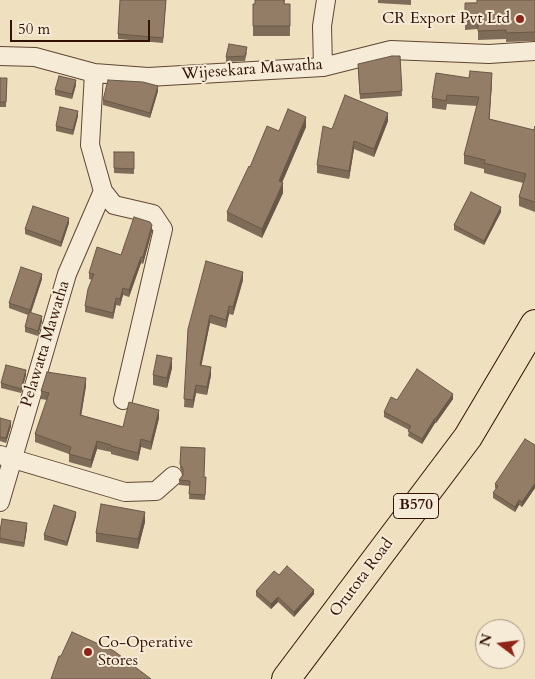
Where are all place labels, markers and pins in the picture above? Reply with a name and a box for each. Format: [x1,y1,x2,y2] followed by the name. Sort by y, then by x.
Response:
[382,9,510,29] place label: CR Export Pvt Ltd
[514,13,526,25] marker: CR Export Pvt Ltd
[98,633,193,671] place label: Co-Operative Stores
[82,646,94,658] marker: Co-Operative Stores

